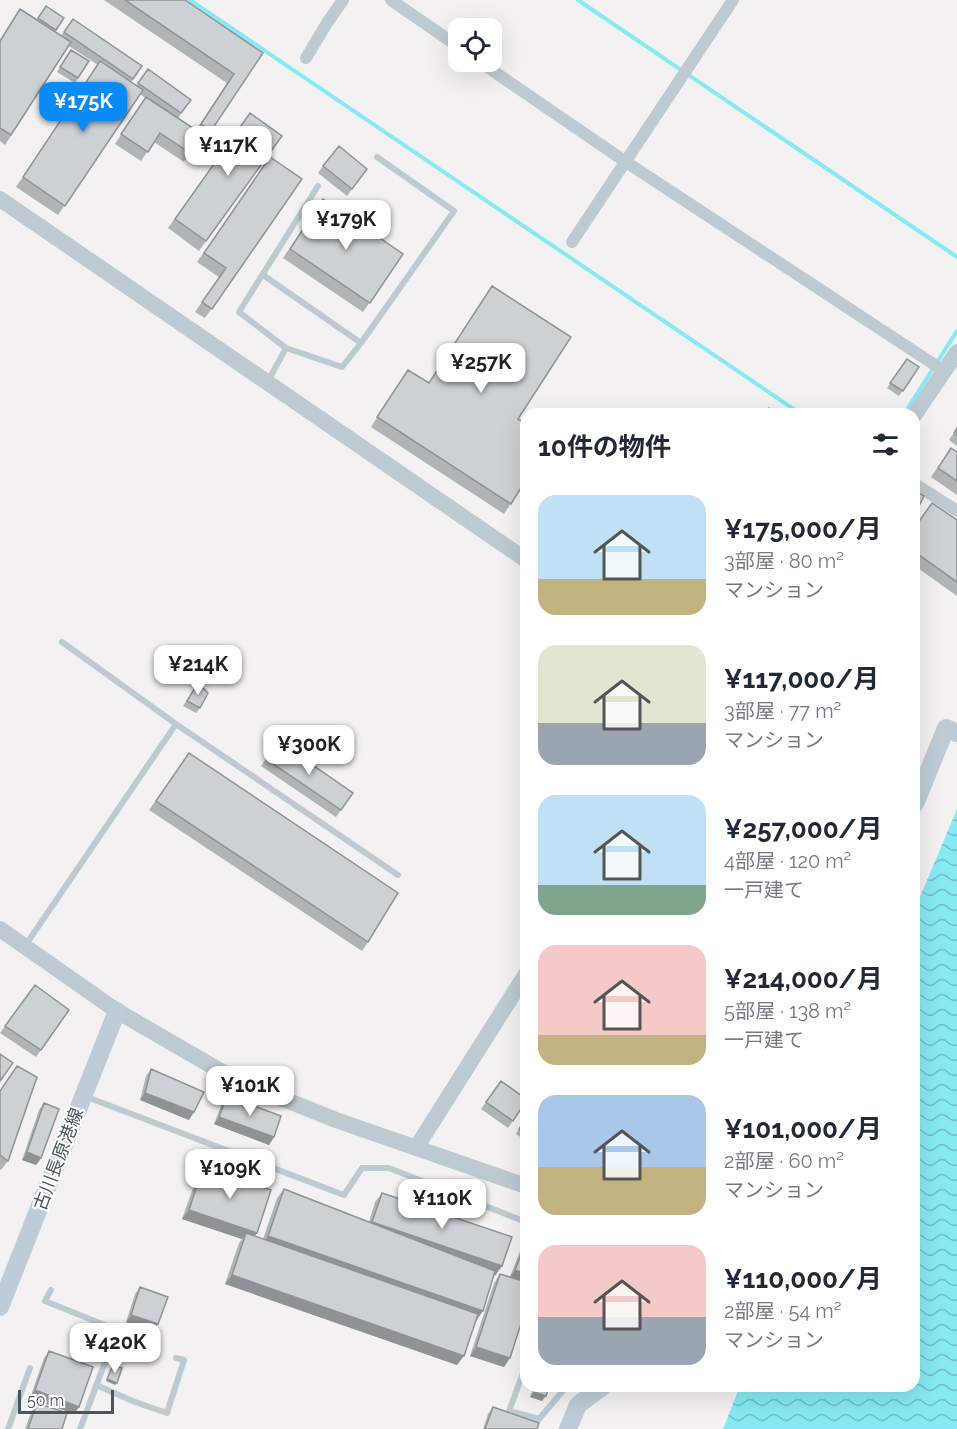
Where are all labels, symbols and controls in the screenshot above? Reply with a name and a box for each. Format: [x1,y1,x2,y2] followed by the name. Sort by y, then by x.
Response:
[448,18,502,72] map controls
[448,18,502,72] button: locate
[41,82,125,133] pin: ¥175K
[53,89,113,113] text: ¥175K
[186,126,270,177] pin: ¥117K
[199,133,257,157] text: ¥117K
[304,200,388,251] pin: ¥179K
[316,207,376,231] text: ¥179K
[439,343,523,394] pin: ¥257K
[450,350,512,374] text: ¥257K
[869,428,902,461] icon: filters
[538,432,671,462] text: 10件の物件
[724,514,882,544] text: ¥175,000/月
[586,519,658,591] icon: home
[724,549,844,573] text: 3部屋 · 80 m²
[724,578,824,602] text: マンション
[156,645,240,696] pin: ¥214K
[168,652,228,676] text: ¥214K
[724,664,879,694] text: ¥117,000/月
[586,669,658,741] icon: home
[724,699,841,723] text: 3部屋 · 77 m²
[267,725,351,776] pin: ¥300K
[724,728,824,752] text: マンション
[277,732,341,756] text: ¥300K
[724,814,883,844] text: ¥257,000/月
[586,819,658,891] icon: home
[724,849,851,873] text: 4部屋 · 120 m²
[724,878,804,902] text: 一戸建て
[724,964,883,994] text: ¥214,000/月
[586,969,658,1041] icon: home
[724,999,851,1023] text: 5部屋 · 138 m²
[724,1028,804,1052] text: 一戸建て
[208,1066,292,1117] pin: ¥101K
[220,1073,280,1097] text: ¥101K
[29,1105,87,1213] street label: 古川長原港線
[724,1114,882,1144] text: ¥101,000/月
[586,1119,658,1191] icon: home
[188,1149,272,1200] pin: ¥109K
[724,1149,844,1173] text: 2部屋 · 60 m²
[199,1156,261,1180] text: ¥109K
[724,1178,824,1202] text: マンション
[400,1179,484,1230] pin: ¥110K
[412,1186,472,1210] text: ¥110K
[724,1264,882,1294] text: ¥110,000/月
[586,1269,658,1341] icon: home
[724,1299,841,1323] text: 2部屋 · 54 m²
[73,1323,157,1374] pin: ¥420K
[724,1328,824,1352] text: マンション
[84,1330,146,1354] text: ¥420K
[18,1387,114,1414] scale bar
[27,1391,64,1410] text: 50 m

